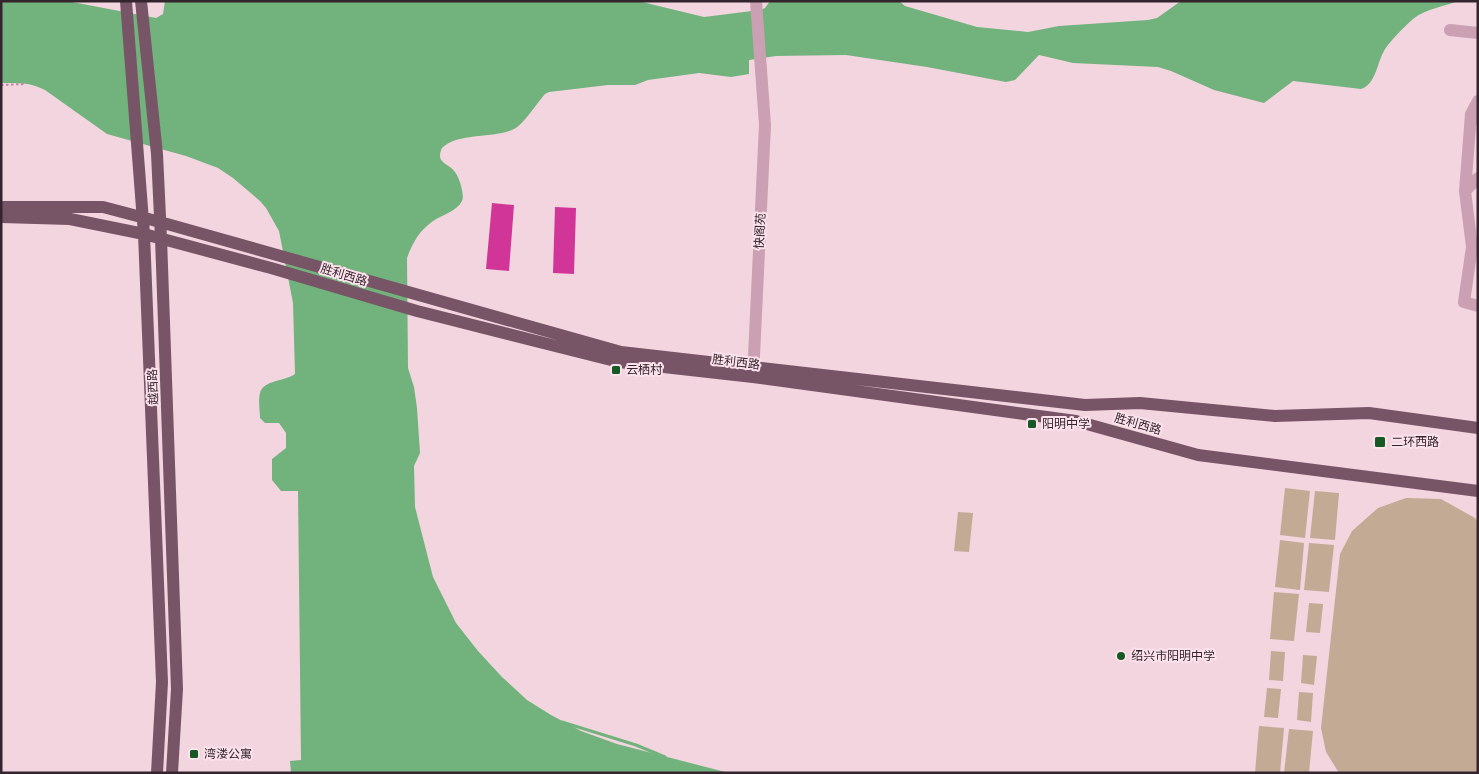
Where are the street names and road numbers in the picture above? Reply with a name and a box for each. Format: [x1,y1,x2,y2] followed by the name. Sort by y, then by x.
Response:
[751,213,768,249] street label: 快阁苑
[319,260,369,289] street label: 胜利西路
[711,351,761,372] street label: 胜利西路
[144,369,161,405] street label: 越西路
[1113,410,1163,437] street label: 胜利西路

